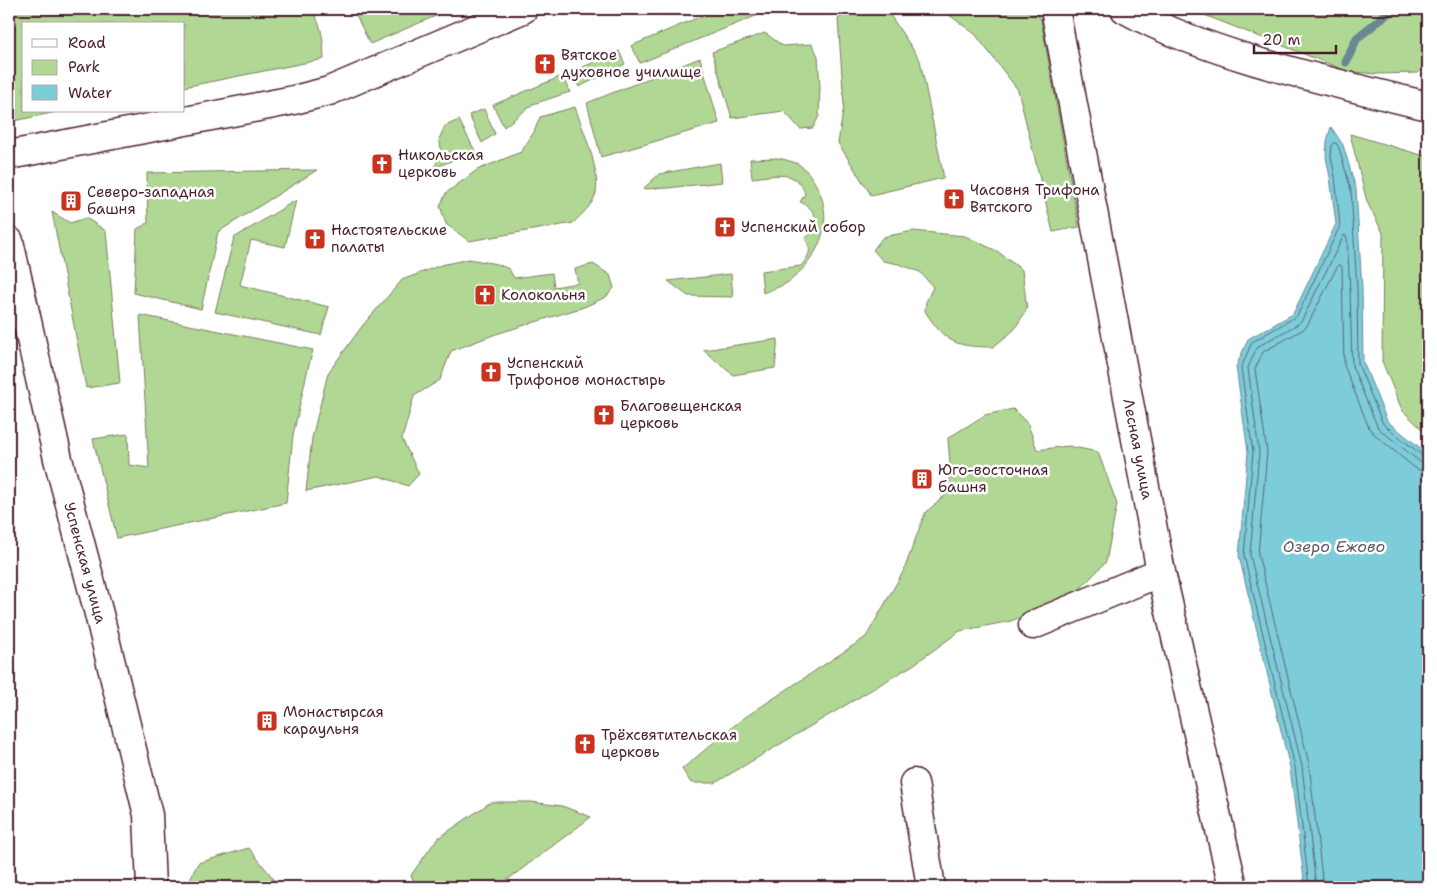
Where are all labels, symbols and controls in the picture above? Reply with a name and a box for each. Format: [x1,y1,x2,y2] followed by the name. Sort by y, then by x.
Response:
[22,22,185,112] legend
[1254,22,1337,54] scale bar
[1262,30,1301,50] text: 20 m
[68,33,106,53] text: Road
[561,45,702,82] place label: Вятское духовное училище
[533,52,557,76] church icon: Вятское духовное училище
[68,57,100,77] text: Park
[68,83,112,103] text: Water
[398,145,484,182] place label: Никольская церковь
[370,152,394,176] church icon: Никольская церковь
[970,180,1100,217] place label: Часовня Трифона Вятского
[87,182,215,219] place label: Северо-западная башня
[942,187,966,211] church icon: Часовня Трифона Вятского
[59,189,83,213] building icon: Северо-западная башня
[713,215,737,239] church icon: Успенский собор
[741,217,866,237] place label: Успенский собор
[331,220,447,257] place label: Настоятельские палаты
[303,227,327,251] church icon: Настоятельские палаты
[473,283,497,307] church icon: Колокольня
[501,285,586,305] place label: Колокольня
[507,353,666,390] place label: Успенский Трифонов монастырь
[479,360,503,384] church icon: Успенский Трифонов монастырь
[620,396,742,433] place label: Благовещенская церковь
[1118,397,1158,502] street label: Лесная улица
[592,403,616,427] church icon: Благовещенская церковь
[938,460,1049,497] place label: Юго-восточная башня
[910,467,934,491] building icon: Юго-восточная башня
[59,500,111,627] street label: Успенская улица
[1283,536,1386,557] water label: Озеро Ежово
[283,702,384,739] place label: Монастырсая караульня
[255,709,279,733] building icon: Монастырсая караульня
[601,725,737,762] place label: Трёхсвятительская церковь
[573,732,597,756] church icon: Трёхсвятительская церковь

